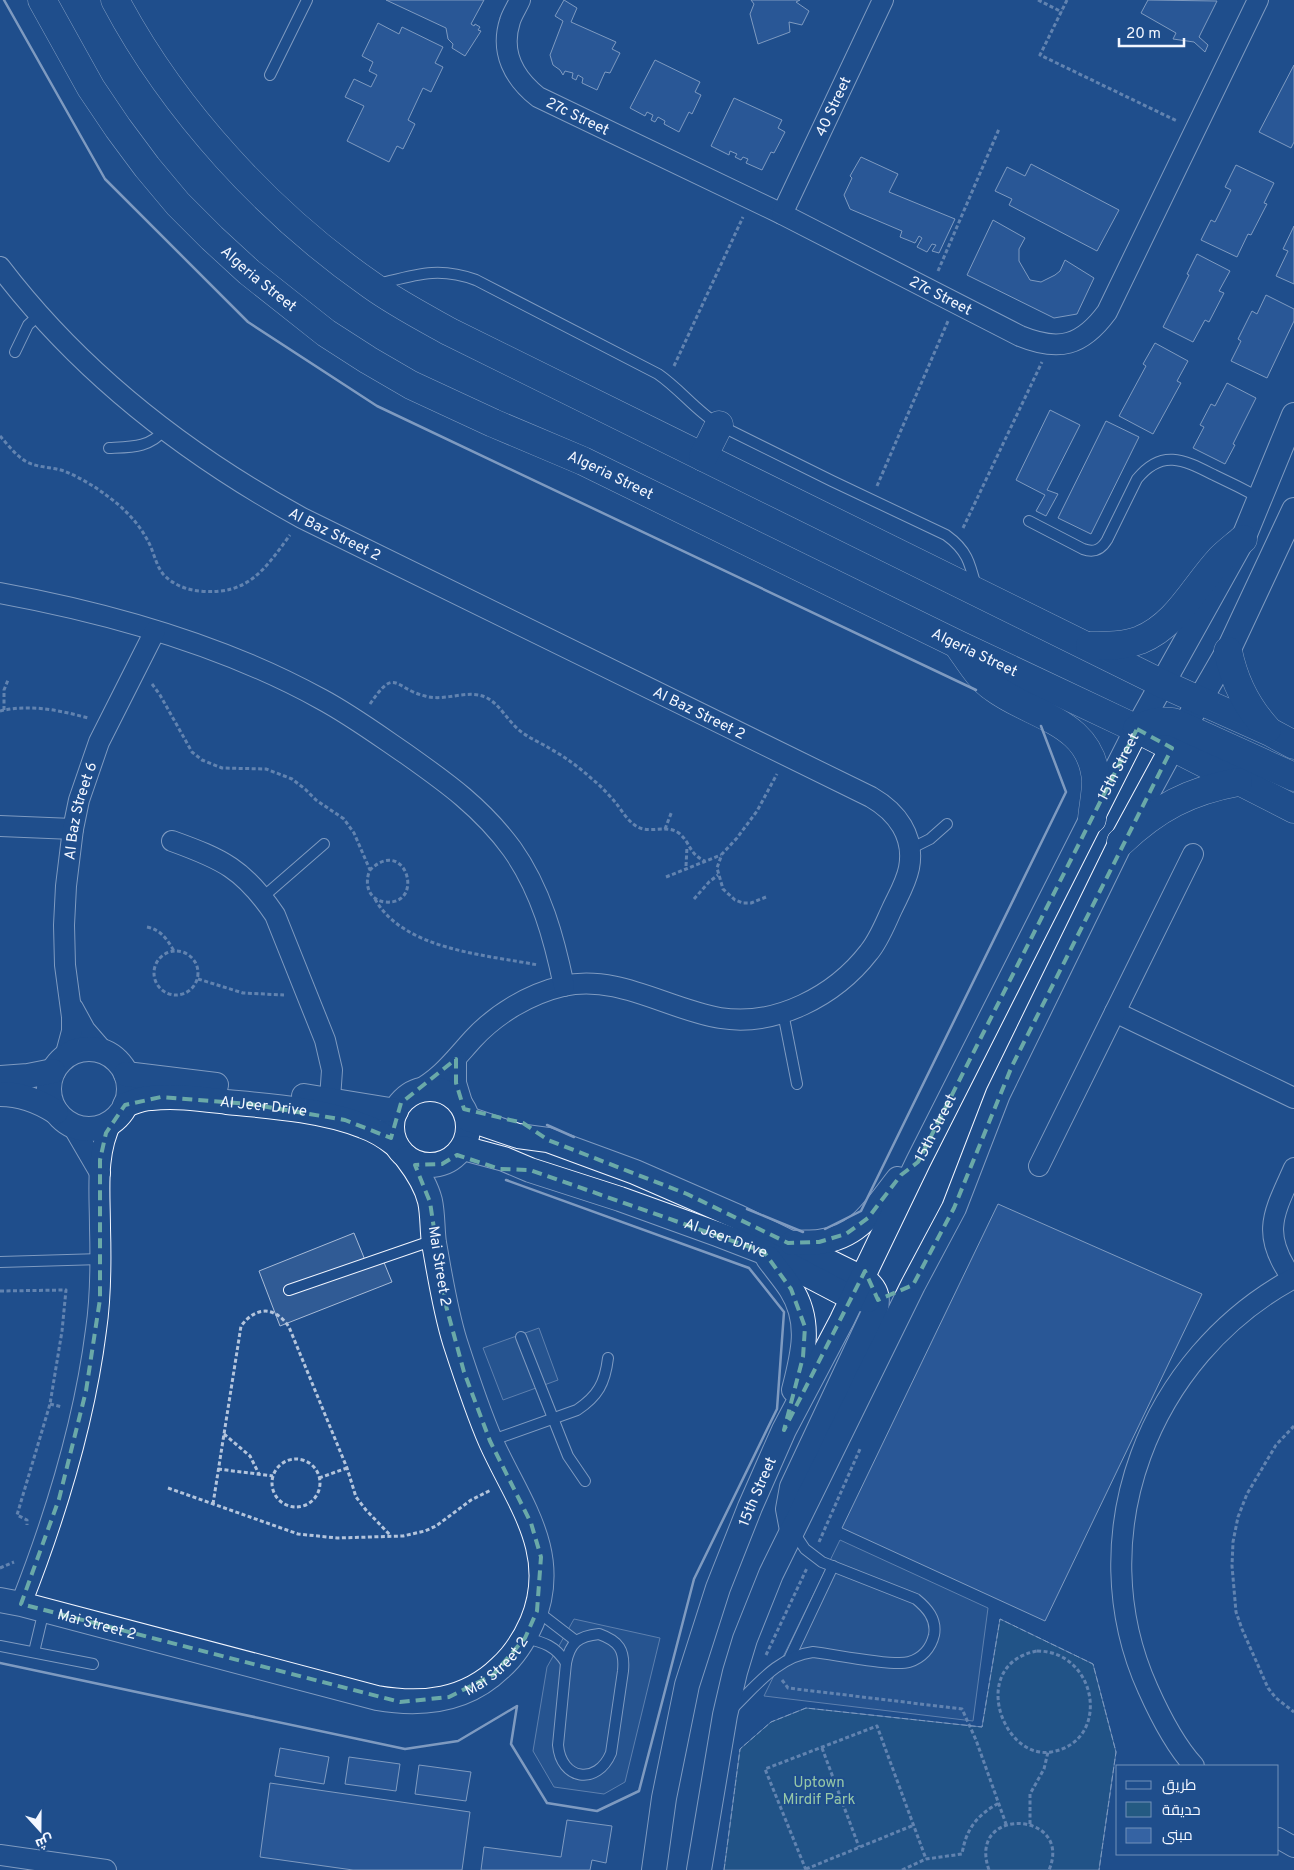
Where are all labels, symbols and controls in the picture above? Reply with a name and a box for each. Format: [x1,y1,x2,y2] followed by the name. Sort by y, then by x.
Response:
[1119,15,1184,47] scale bar
[1126,25,1161,44] text: 20 m
[812,74,856,140] street label: 40 Street
[542,94,612,141] street label: 27c Street
[216,243,300,317] street label: Algeria Street
[906,273,975,321] street label: 27c Street
[564,448,656,505] street label: Algeria Street
[285,504,383,566] street label: Al Baz Street 2
[928,625,1020,682] street label: Algeria Street
[649,683,748,745] street label: Al Baz Street 2
[1094,730,1144,804] street label: 15th Street
[61,760,102,861] street label: Al Baz Street 6
[911,1091,962,1166] street label: 15th Street
[219,1093,308,1122] street label: Al Jeer Drive
[681,1215,770,1263] street label: Al Jeer Drive
[423,1225,454,1308] street label: Mai Street 2
[735,1454,782,1529] street label: 15th Street
[55,1606,138,1645] street label: Mai Street 2
[462,1634,534,1701] street label: Mai Street 2
[1116,1765,1279,1855] legend
[782,1774,856,1810] park label: Uptown Mirdif Park
[1162,1777,1196,1796] text: طريق
[1162,1802,1201,1821] text: حديقة
[15,1805,65,1855] north arrow
[1162,1827,1193,1846] text: مبنى
[33,1830,56,1853] text: ش

